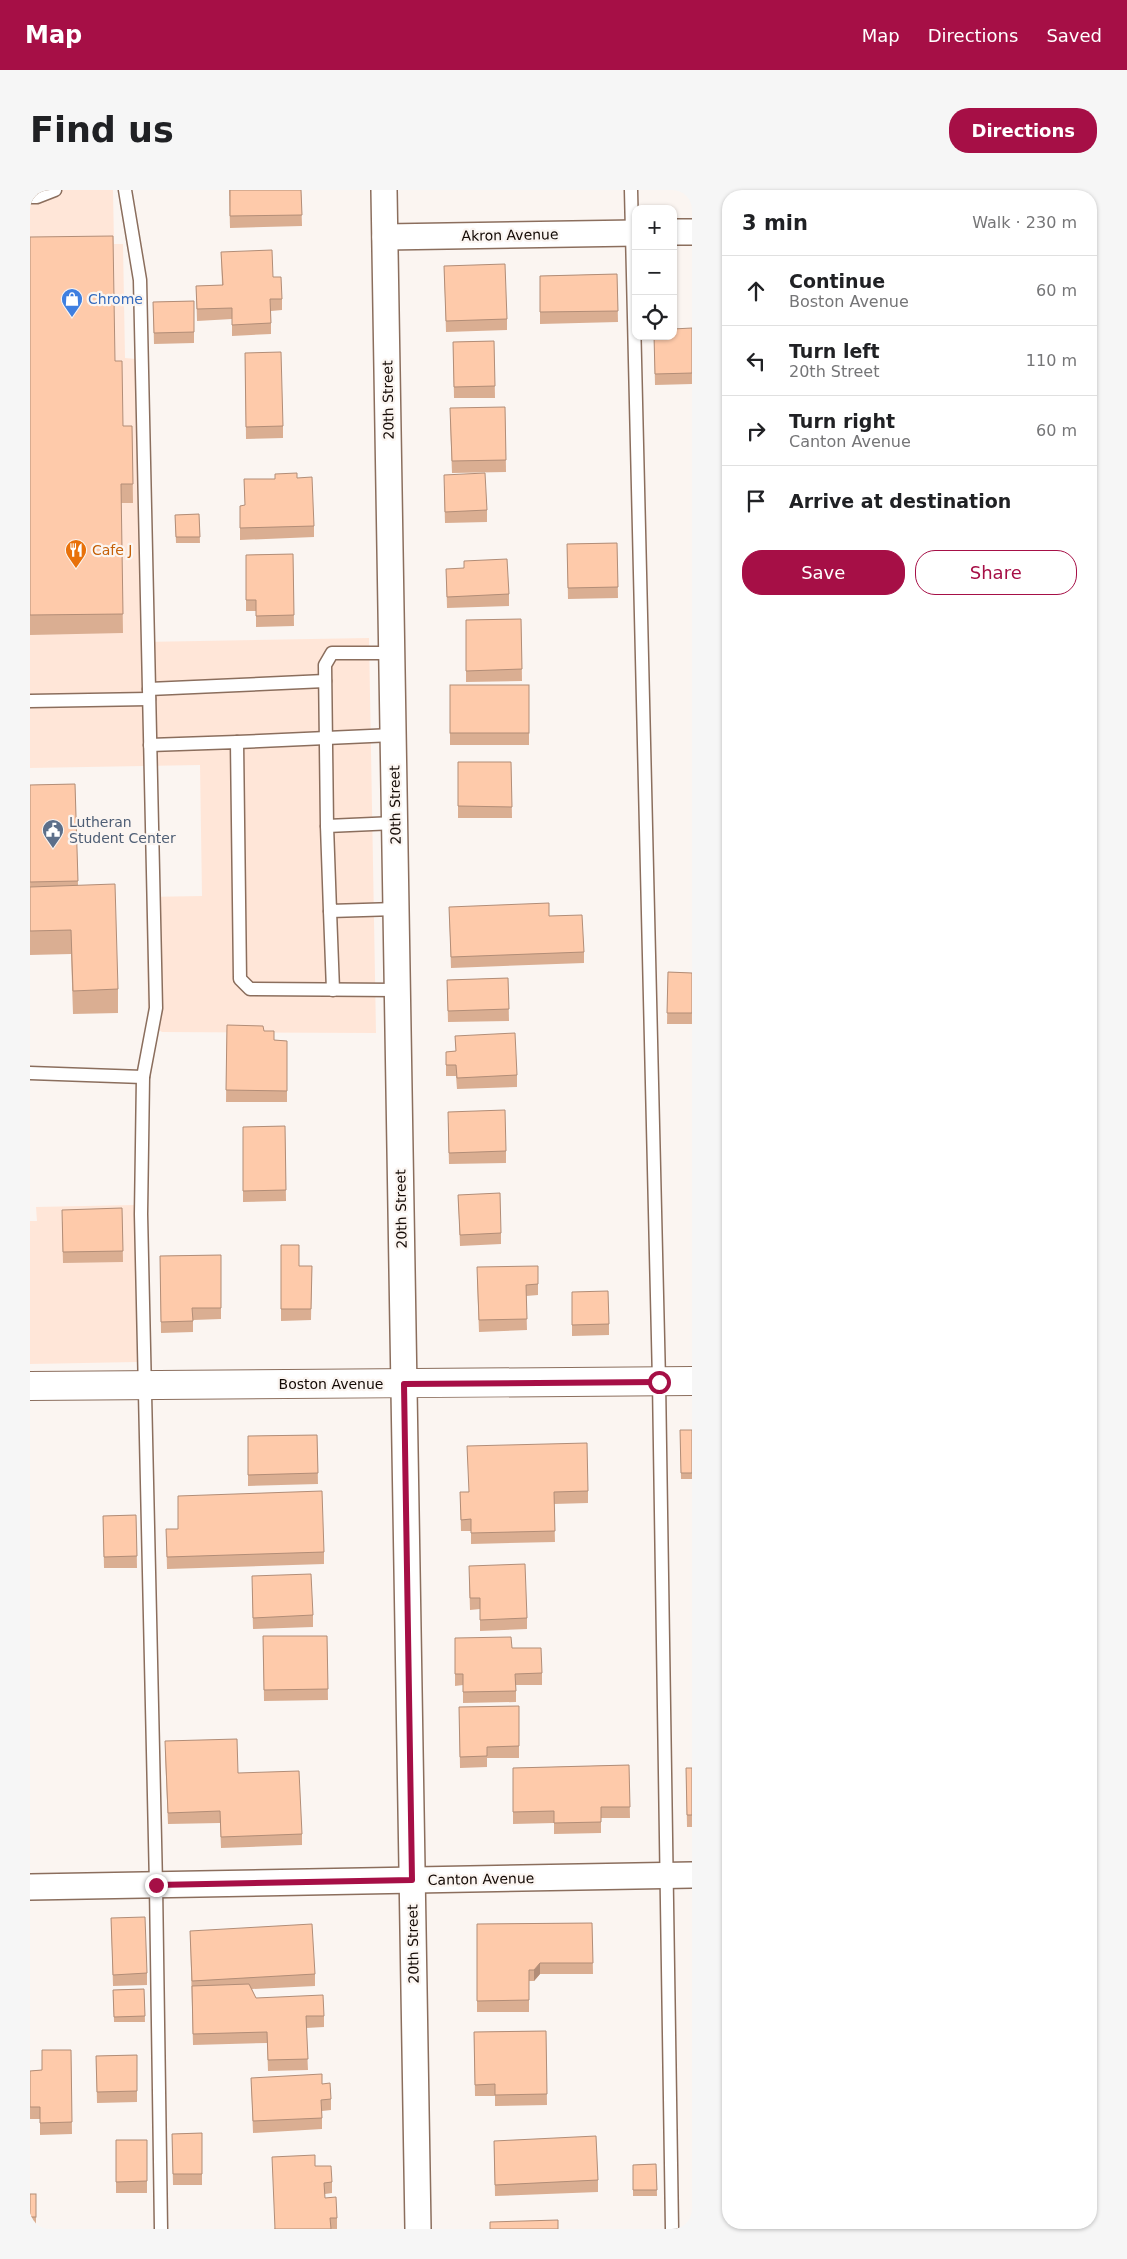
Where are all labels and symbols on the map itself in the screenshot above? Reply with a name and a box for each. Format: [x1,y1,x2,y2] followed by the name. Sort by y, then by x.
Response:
[461,226,559,244] street label: Akron Avenue
[60,287,84,318] shop icon: Chrome
[88,291,143,307] place label: Chrome
[379,360,397,440] street label: 20th Street
[64,538,88,569] restaurant icon: Cafe J
[92,542,132,558] place label: Cafe J
[386,765,404,845] street label: 20th Street
[69,814,176,846] place label: Lutheran Student Center
[41,818,65,849] public building icon: Lutheran Student Center
[392,1169,410,1249] street label: 20th Street
[648,1371,671,1394] route start
[279,1376,383,1392] street label: Boston Avenue
[428,1870,534,1888] street label: Canton Avenue
[145,1874,168,1897] route end
[404,1904,422,1984] street label: 20th Street

